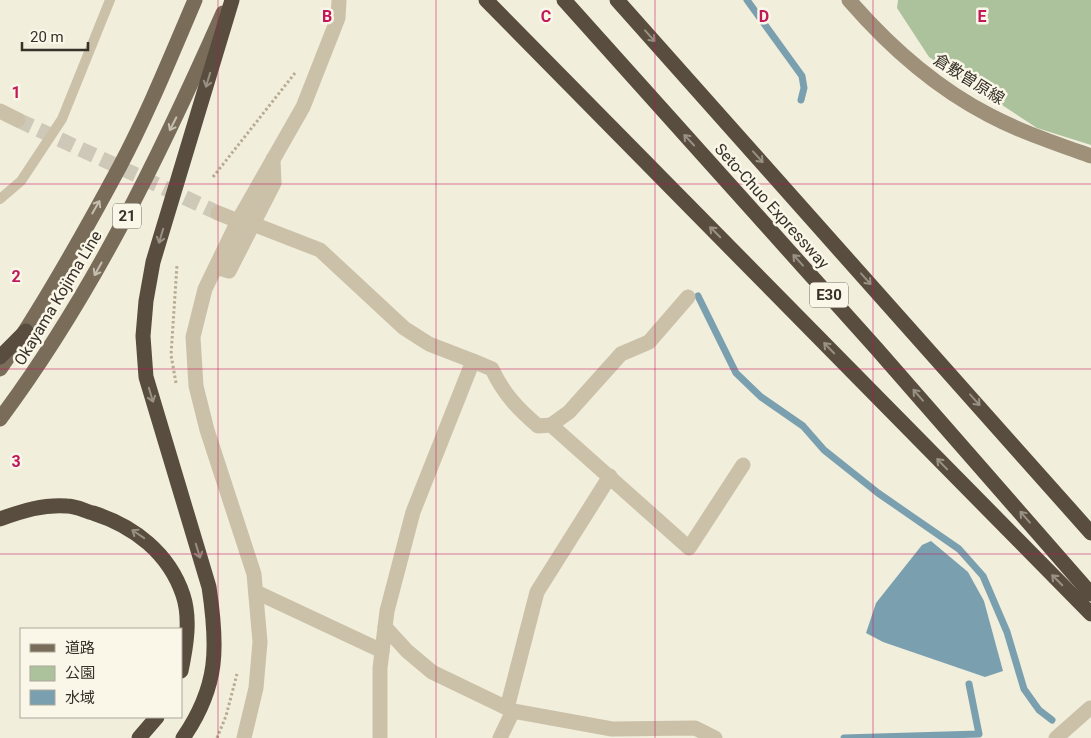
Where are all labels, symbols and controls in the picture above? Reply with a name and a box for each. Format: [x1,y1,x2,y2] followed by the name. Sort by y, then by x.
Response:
[322,7,332,26] text: B
[541,7,551,26] text: C
[759,7,769,26] text: D
[978,7,987,26] text: E
[22,20,89,52] scale bar
[30,28,64,46] text: 20 m
[644,30,655,43] one-way arrow
[930,50,1008,108] street label: 倉敷曽原線
[202,72,212,88] one-way arrow
[11,83,21,102] text: 1
[168,117,178,132] one-way arrow
[683,134,695,146] one-way arrow
[711,139,834,273] street label: Seto-Chuo Expressway
[752,151,764,164] one-way arrow
[92,201,102,215] one-way arrow
[113,204,141,228] road number: 21
[709,226,721,238] one-way arrow
[10,227,106,369] street label: Okayama Kojima Line
[156,227,166,243] one-way arrow
[793,254,804,267] one-way arrow
[93,261,103,276] one-way arrow
[11,267,21,286] text: 2
[860,272,872,285] one-way arrow
[810,282,848,308] road number: E30
[823,342,835,354] one-way arrow
[147,387,157,403] one-way arrow
[912,389,924,402] one-way arrow
[969,393,980,406] one-way arrow
[11,452,21,471] text: 3
[936,458,949,470] one-way arrow
[1019,511,1031,524] one-way arrow
[131,529,145,539] one-way arrow
[194,543,204,559] one-way arrow
[1051,573,1063,586] one-way arrow
[20,628,182,718] legend
[65,639,95,657] text: 道路
[65,664,95,682] text: 公園
[65,689,95,707] text: 水域

